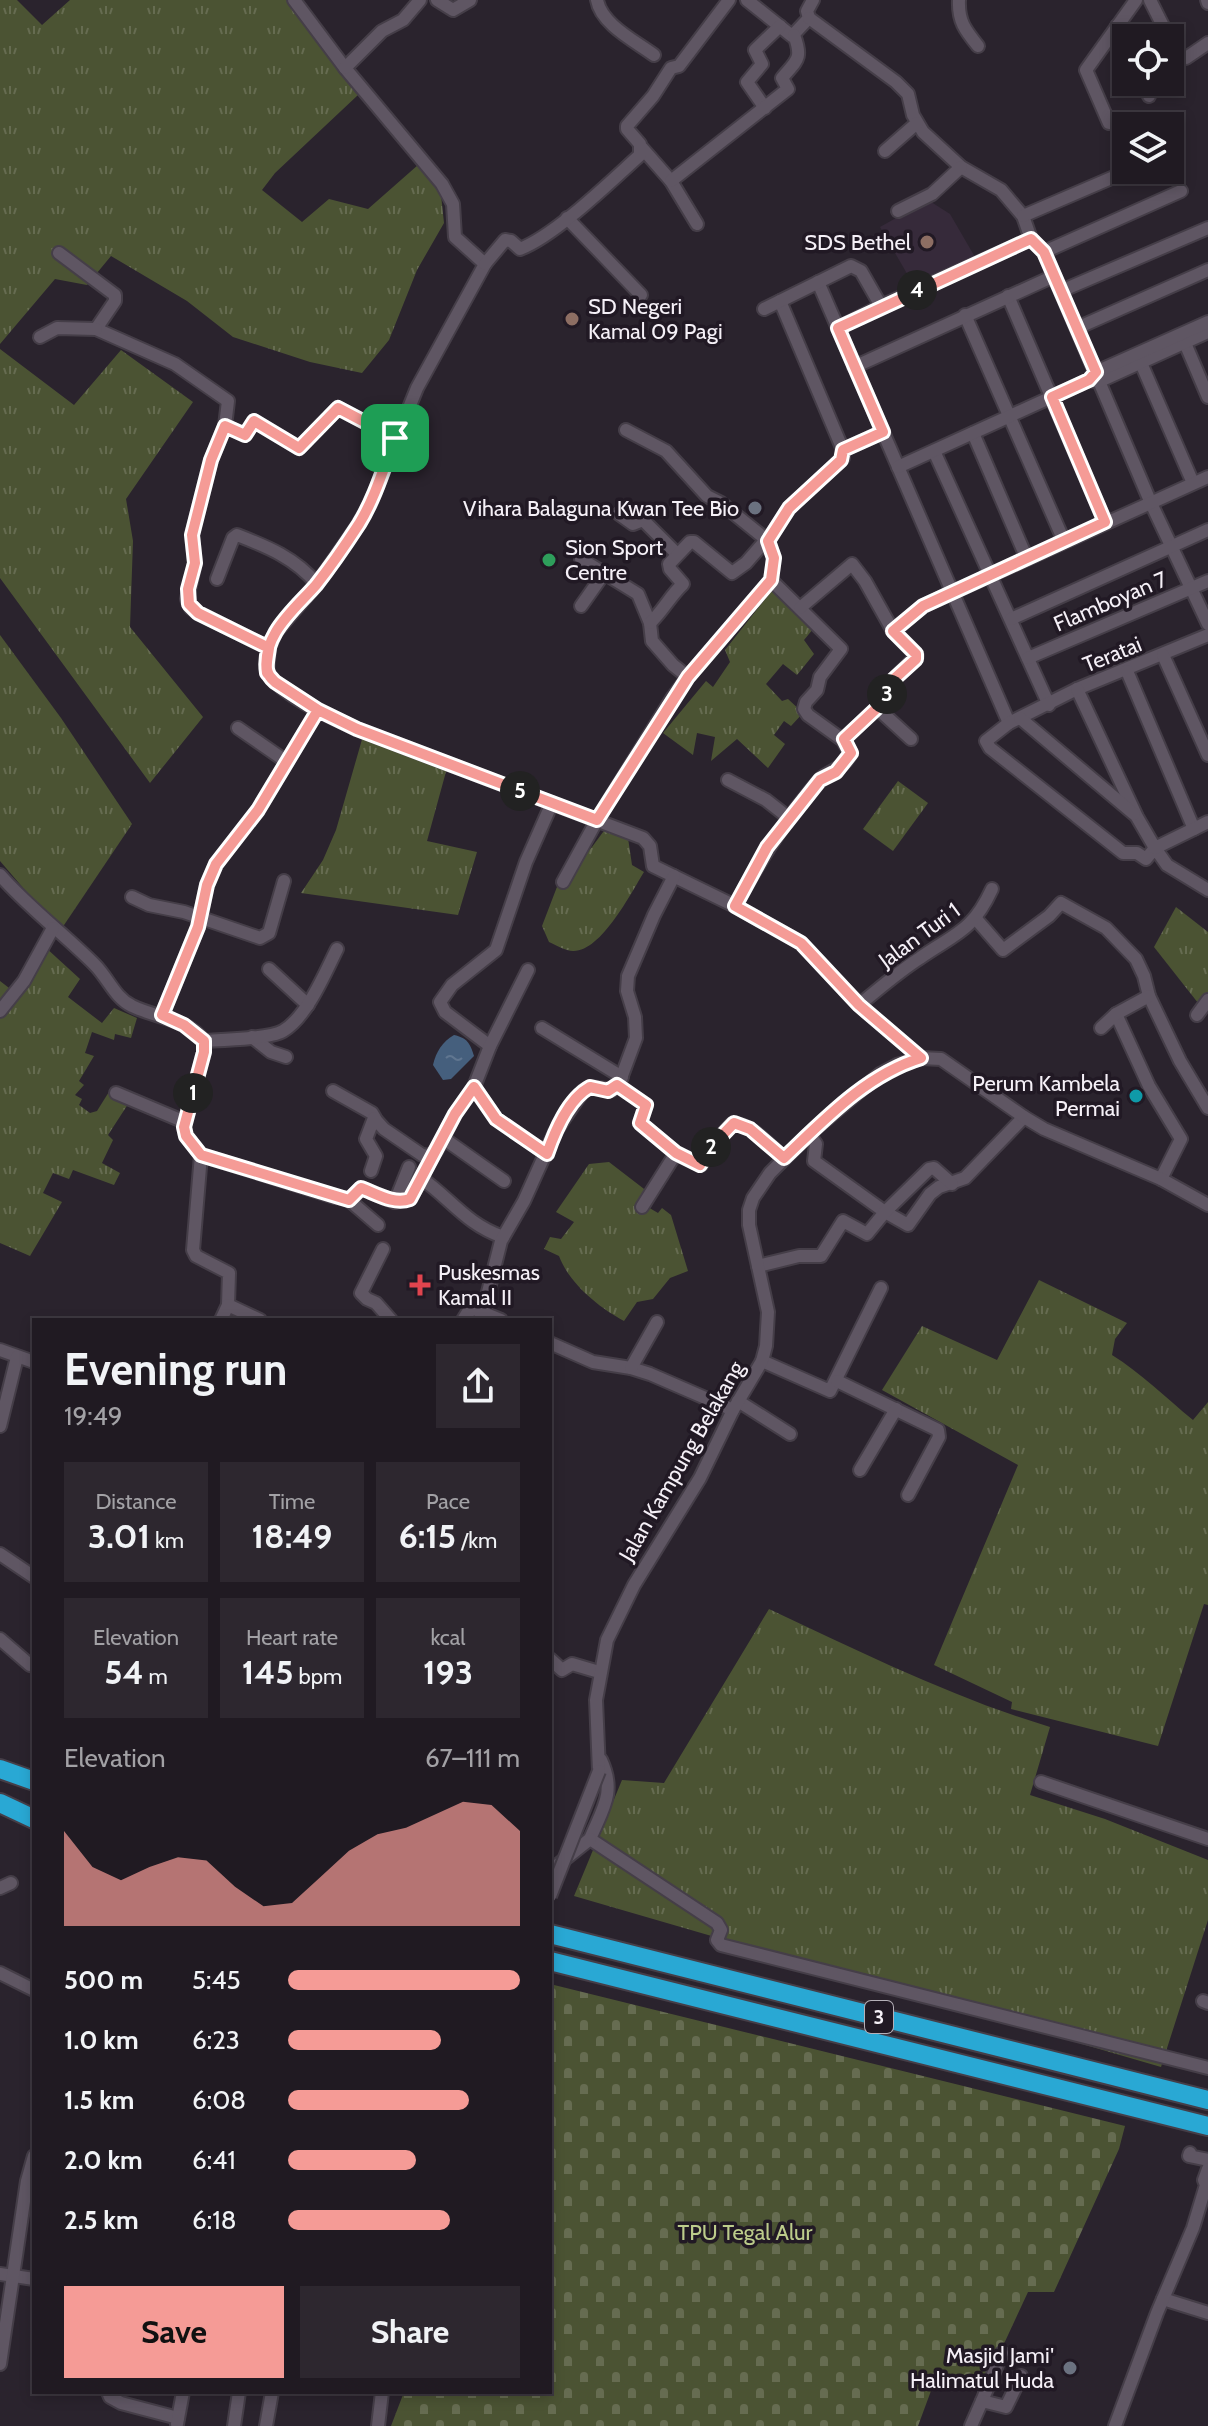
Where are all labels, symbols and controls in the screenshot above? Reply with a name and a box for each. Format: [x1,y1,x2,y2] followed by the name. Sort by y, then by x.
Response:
[1112,24,1184,184] map controls
[1112,24,1184,96] button: locate
[1112,112,1184,184] button: layers
[804,229,912,256] place label: SDS Bethel
[918,233,936,251] marker: SDS Bethel
[897,270,937,310] pin: 4
[910,276,924,303] text: 4
[588,293,723,345] place label: SD Negeri Kamal 09 Pagi
[563,310,581,328] marker: SD Negeri Kamal 09 Pagi
[361,404,429,472] pin
[373,416,417,460] icon: arrive
[463,495,739,522] place label: Vihara Balaguna Kwan Tee Bio
[746,499,764,517] marker: Vihara Balaguna Kwan Tee Bio
[565,534,664,586] place label: Sion Sport Centre
[540,551,558,569] marker: Sion Sport Centre
[1049,565,1171,637] street label: Flamboyan 7
[1079,631,1146,678] street label: Teratai
[867,674,907,714] pin: 3
[881,680,893,707] text: 3
[500,771,540,811] pin: 5
[514,777,526,804] text: 5
[873,897,965,975] street label: Jalan Turi 1
[972,1070,1120,1122] place label: Perum Kambela Permai
[173,1073,213,1113] pin: 1
[189,1079,197,1106] text: 1
[1127,1087,1145,1105] marker: Perum Kambela Permai
[691,1127,731,1167] pin: 2
[705,1133,717,1160] text: 2
[438,1259,540,1311] place label: Puskesmas Kamal II
[409,1274,431,1296] marker: Puskesmas Kamal II
[64,1343,287,1396] text: Evening run
[436,1344,520,1428] button: share
[613,1355,750,1567] street label: Jalan Kampung Belakang
[64,1400,122,1432] text: 19:49
[96,1488,176,1515] text: Distance
[269,1488,315,1515] text: Time
[426,1488,470,1515] text: Pace
[88,1515,150,1557] text: 3.01
[252,1515,332,1557] text: 18:49
[399,1515,456,1557] text: 6:15
[150,1527,184,1554] text: km
[456,1527,497,1554] text: /km
[93,1624,179,1651] text: Elevation
[246,1624,338,1651] text: Heart rate
[430,1624,466,1651] text: kcal
[104,1651,144,1693] text: 54
[242,1651,294,1693] text: 145
[423,1651,473,1693] text: 193
[144,1663,168,1690] text: m
[294,1663,342,1690] text: bpm
[64,1742,166,1774] text: Elevation
[425,1742,520,1774] text: 67–111 m
[64,1964,143,1996] text: 500 m
[192,1964,241,1996] text: 5:45
[865,2001,893,2033] road number: 3
[64,2024,139,2056] text: 1.0 km
[192,2024,240,2056] text: 6:23
[64,2084,134,2116] text: 1.5 km
[192,2084,246,2116] text: 6:08
[64,2144,143,2176] text: 2.0 km
[192,2144,236,2176] text: 6:41
[64,2204,139,2236] text: 2.5 km
[192,2204,236,2236] text: 6:18
[677,2219,813,2246] park label: TPU Tegal Alur
[64,2286,284,2378] button: Save
[300,2286,520,2378] button: Share
[910,2342,1054,2394] place label: Masjid Jami' Halimatul Huda
[1061,2359,1079,2377] marker: Masjid Jami' Halimatul Huda

